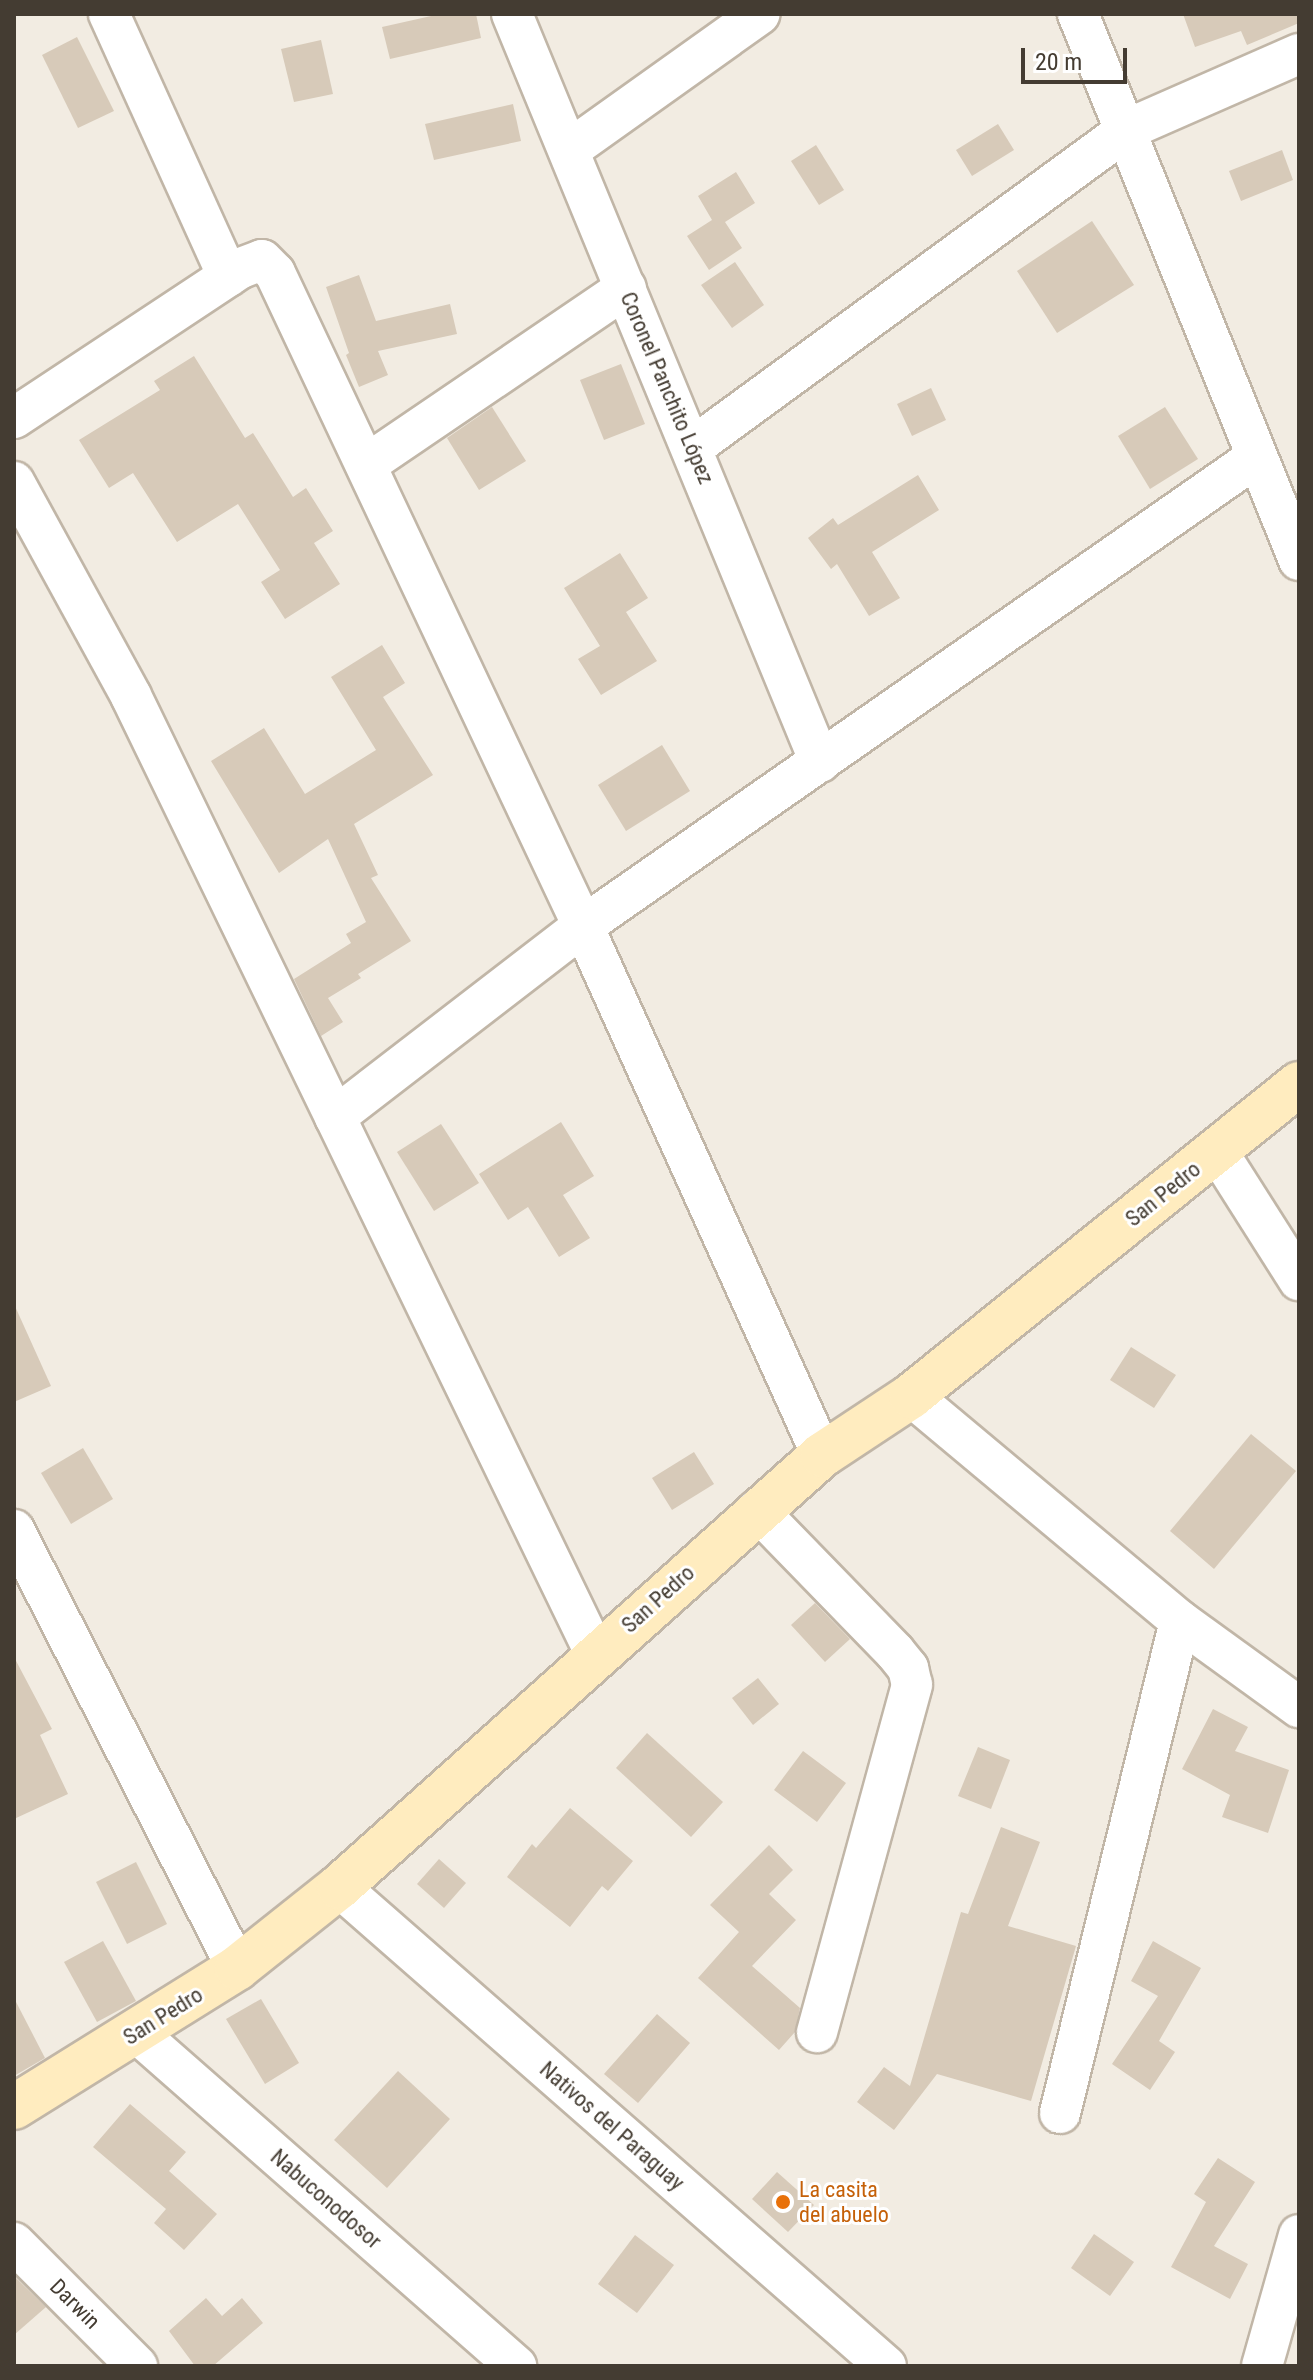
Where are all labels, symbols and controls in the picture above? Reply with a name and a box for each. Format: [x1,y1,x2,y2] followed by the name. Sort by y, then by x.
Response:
[1025,32,1131,82] scale bar
[1035,48,1082,76] text: 20 m
[615,288,719,488] street label: Coronel Panchito López
[1120,1156,1206,1232] street label: San Pedro
[616,1560,700,1638] street label: San Pedro
[118,1981,208,2051] street label: San Pedro
[534,2056,690,2196] street label: Nativos del Paraguay
[265,2144,387,2254] street label: Nabuconodosor
[799,2176,889,2228] place label: La casita del abuelo
[774,2193,792,2211] marker: La casita del abuelo
[44,2273,106,2335] street label: Darwin

